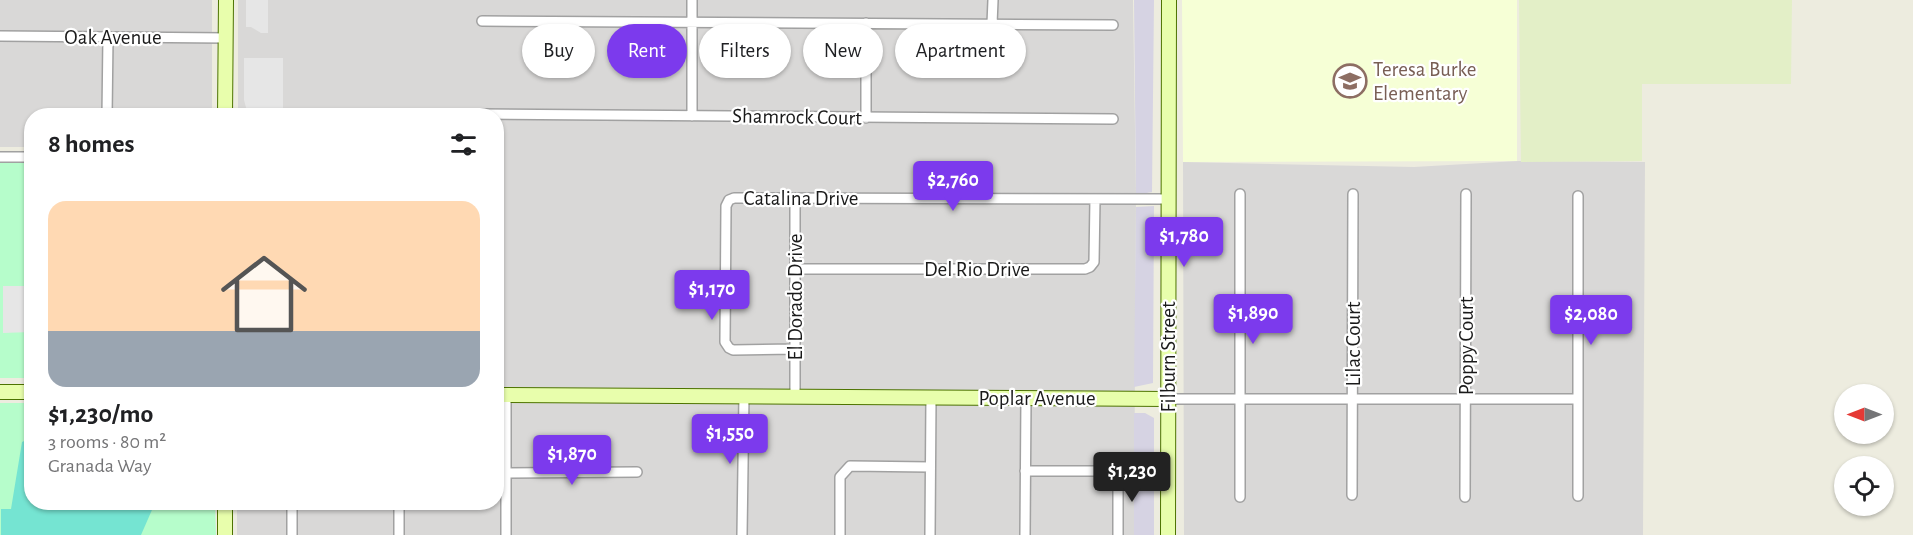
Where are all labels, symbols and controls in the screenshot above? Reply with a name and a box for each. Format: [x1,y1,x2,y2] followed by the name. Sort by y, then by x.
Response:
[522,24,595,78] chip: Buy
[607,24,687,78] chip: Rent
[699,24,791,78] chip: Filters
[803,24,883,78] chip: New
[895,24,1026,78] chip: Apartment
[64,27,162,48] street label: Oak Avenue
[1373,59,1476,104] place label: Teresa Burke Elementary
[1332,63,1368,99] school or university icon: Teresa Burke Elementary
[732,105,862,129] street label: Shamrock Court
[447,128,480,161] icon: filters
[48,131,135,157] text: 8 homes
[904,161,1002,212] pin: $2,760
[927,170,979,190] text: $2,760
[744,188,858,209] street label: Catalina Drive
[1135,217,1233,268] pin: $1,780
[1159,226,1209,246] text: $1,780
[785,233,806,361] street label: El Dorado Drive
[210,240,318,348] icon: home
[924,259,1030,280] street label: Del Rio Drive
[663,270,761,321] pin: $1,170
[688,279,736,299] text: $1,170
[1204,294,1302,345] pin: $1,890
[1542,295,1640,346] pin: $2,080
[1456,296,1477,395] street label: Poppy Court
[1158,301,1179,413] street label: Filburn Street
[1343,301,1364,387] street label: Lilac Court
[1228,303,1278,323] text: $1,890
[1564,304,1618,324] text: $2,080
[1834,384,1894,444] north arrow
[1834,384,1894,516] map controls
[978,388,1096,409] street label: Poplar Avenue
[48,401,153,427] text: $1,230/mo
[681,414,779,465] pin: $1,550
[706,423,754,443] text: $1,550
[48,432,166,452] text: 3 rooms · 80 m²
[523,435,621,486] pin: $1,870
[547,444,597,464] text: $1,870
[1083,452,1181,503] pin: $1,230
[48,456,152,476] text: Granada Way
[1834,456,1894,516] button: locate
[1107,461,1157,481] text: $1,230

